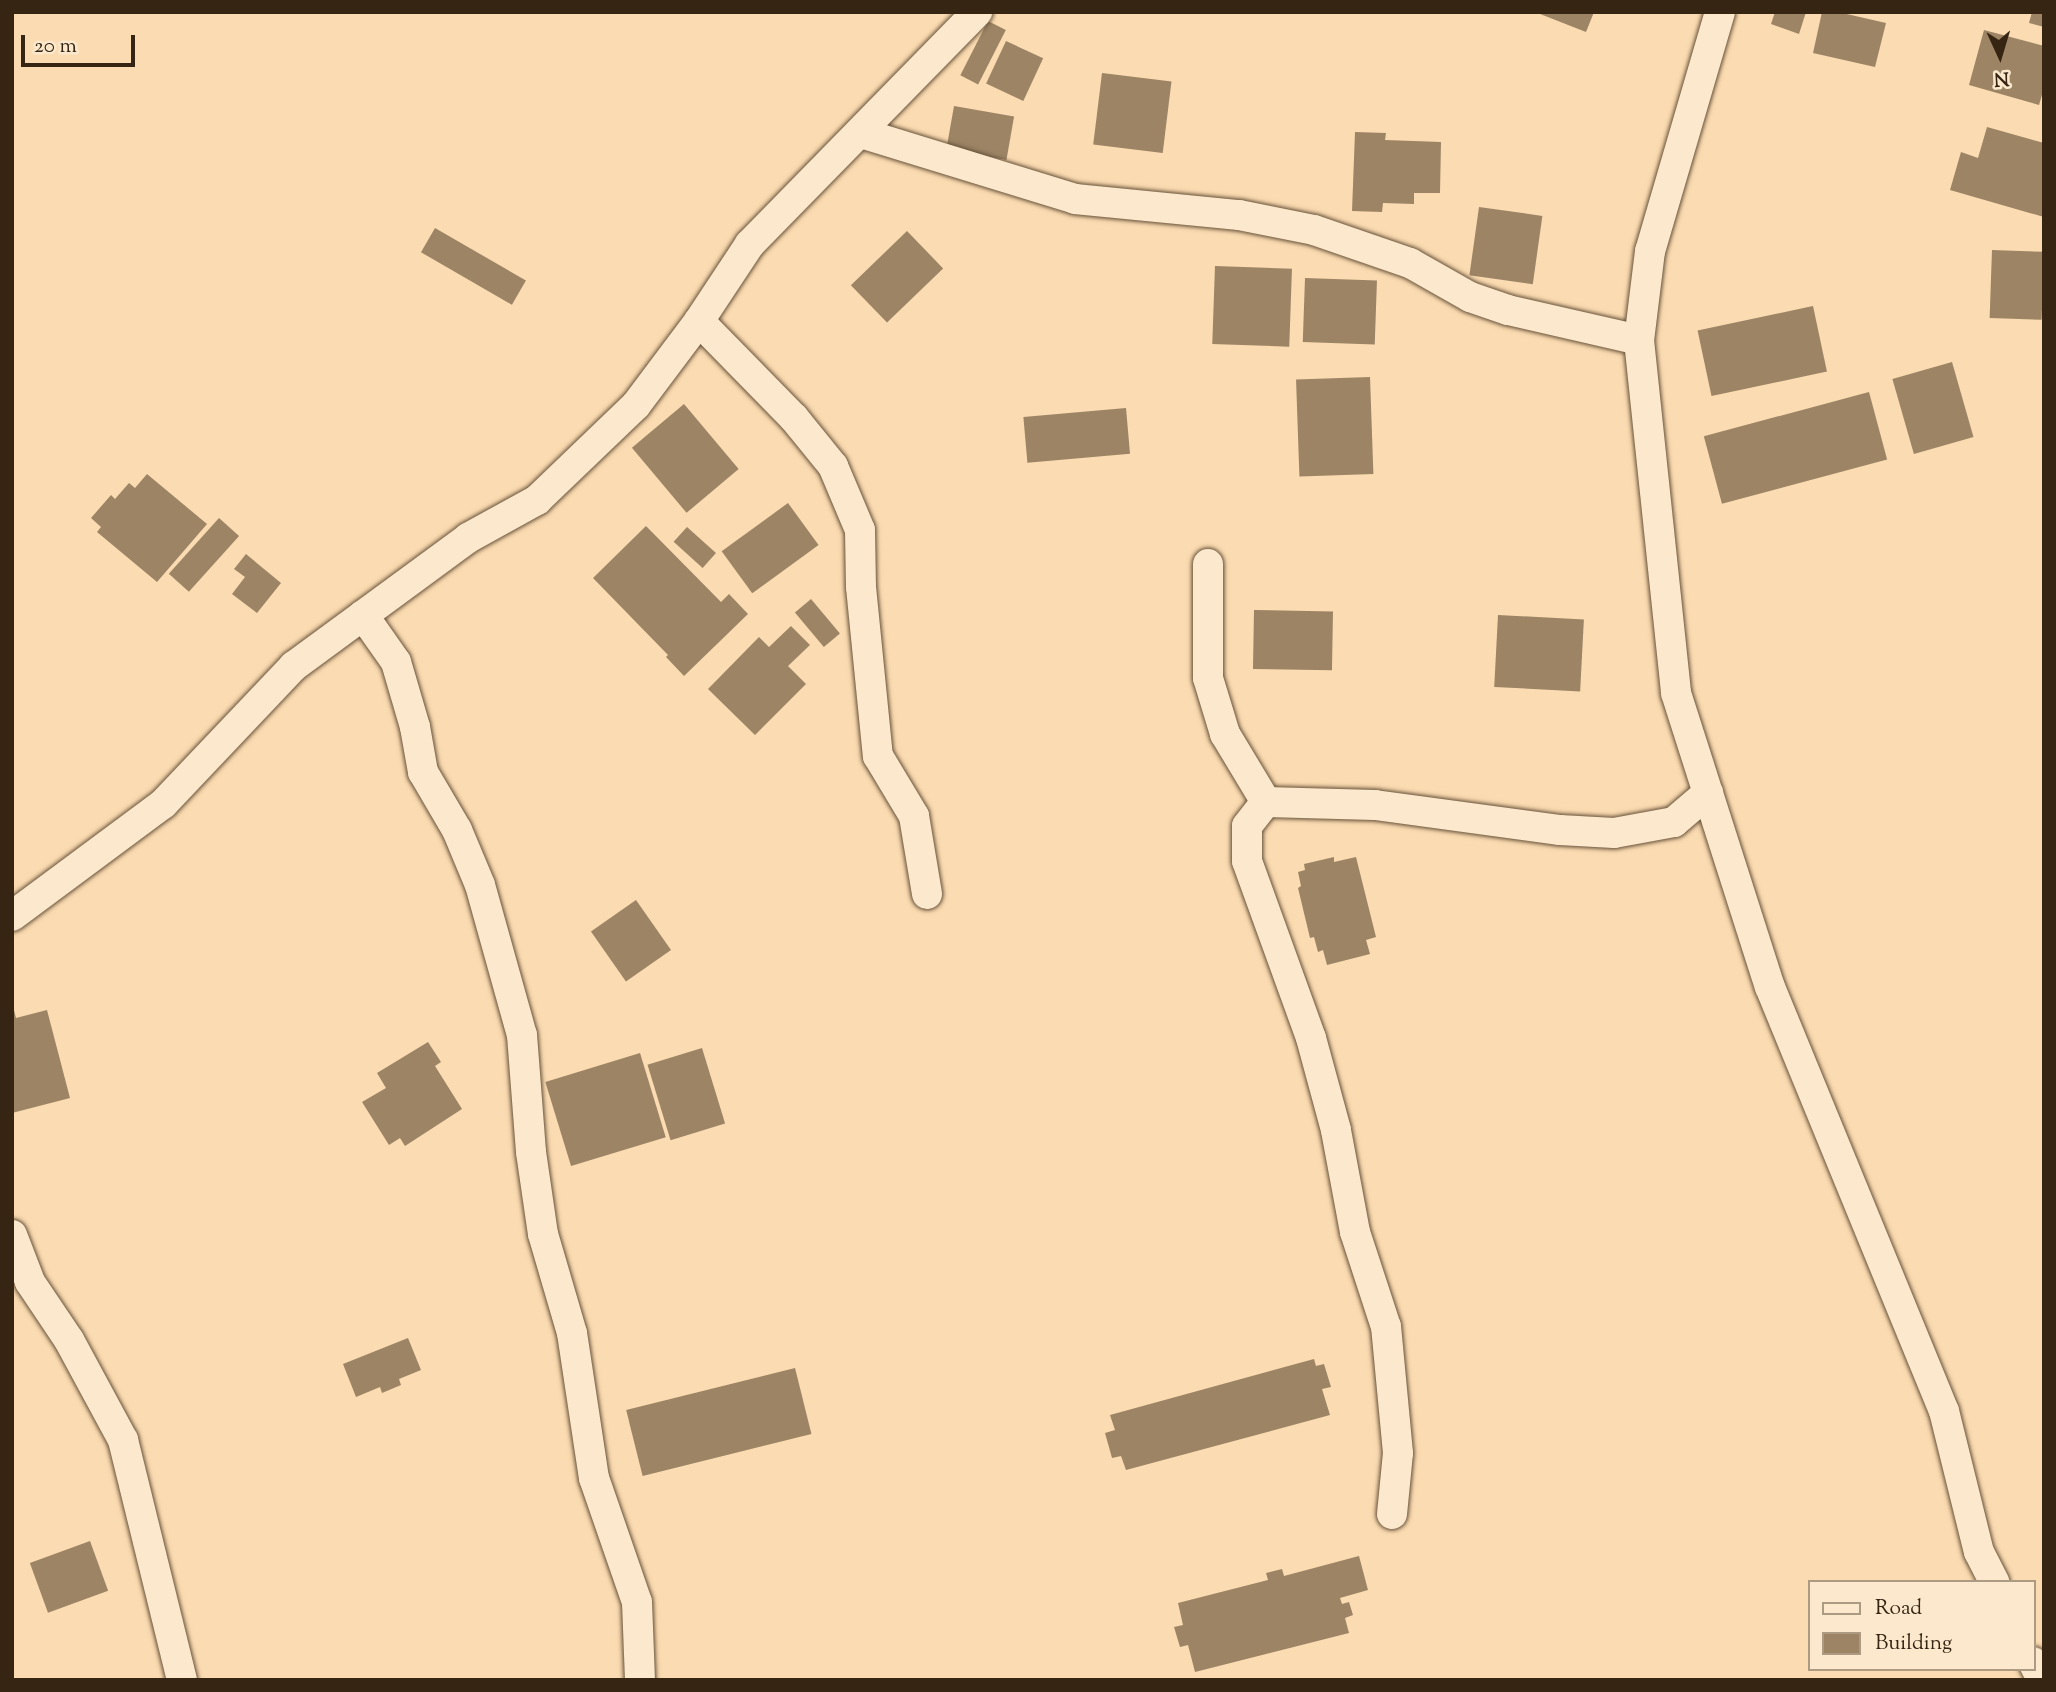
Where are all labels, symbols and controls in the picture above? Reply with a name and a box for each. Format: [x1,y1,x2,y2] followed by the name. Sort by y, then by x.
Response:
[24,21,138,65] scale bar
[1965,21,2035,91] north arrow
[34,32,77,62] text: 20 m
[1993,63,2010,91] text: N
[1808,1580,2035,1671] legend
[1875,1594,1922,1624] text: Road
[1875,1629,1952,1659] text: Building

